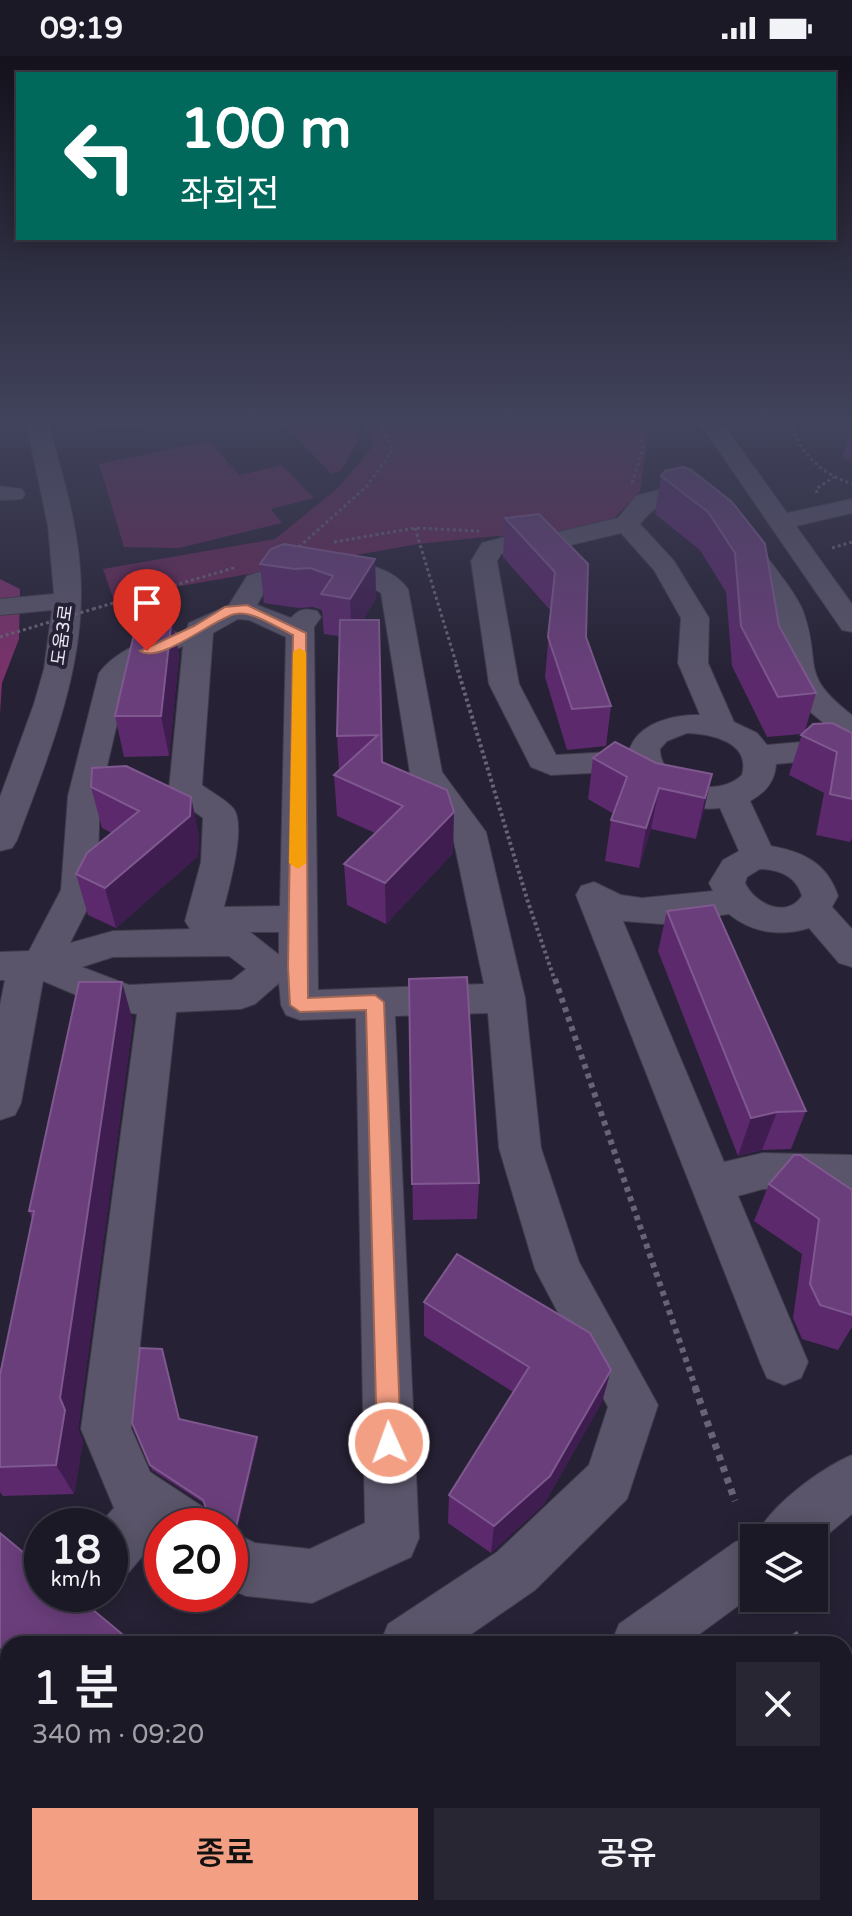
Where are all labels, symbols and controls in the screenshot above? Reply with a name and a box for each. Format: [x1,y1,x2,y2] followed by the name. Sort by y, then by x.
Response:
[40,10,123,47] text: 09:19
[180,96,351,163] text: 100 m
[48,104,152,208] icon: left
[180,173,279,216] text: 좌회전
[113,569,181,651] pin
[125,581,169,625] icon: arrive
[47,603,77,667] street label: 도움3로
[347,1401,431,1485] position arrow
[144,1508,248,1612] speed limit sign: 20
[740,1524,828,1612] map controls
[740,1524,828,1612] button: layers
[51,1526,101,1574] text: 18
[51,1568,101,1592] text: km/h
[32,1660,119,1718] text: 1 분
[736,1662,820,1746] button: close
[32,1719,204,1750] text: 340 m · 09:20
[32,1808,418,1900] button: 종료
[434,1808,820,1900] button: 공유

